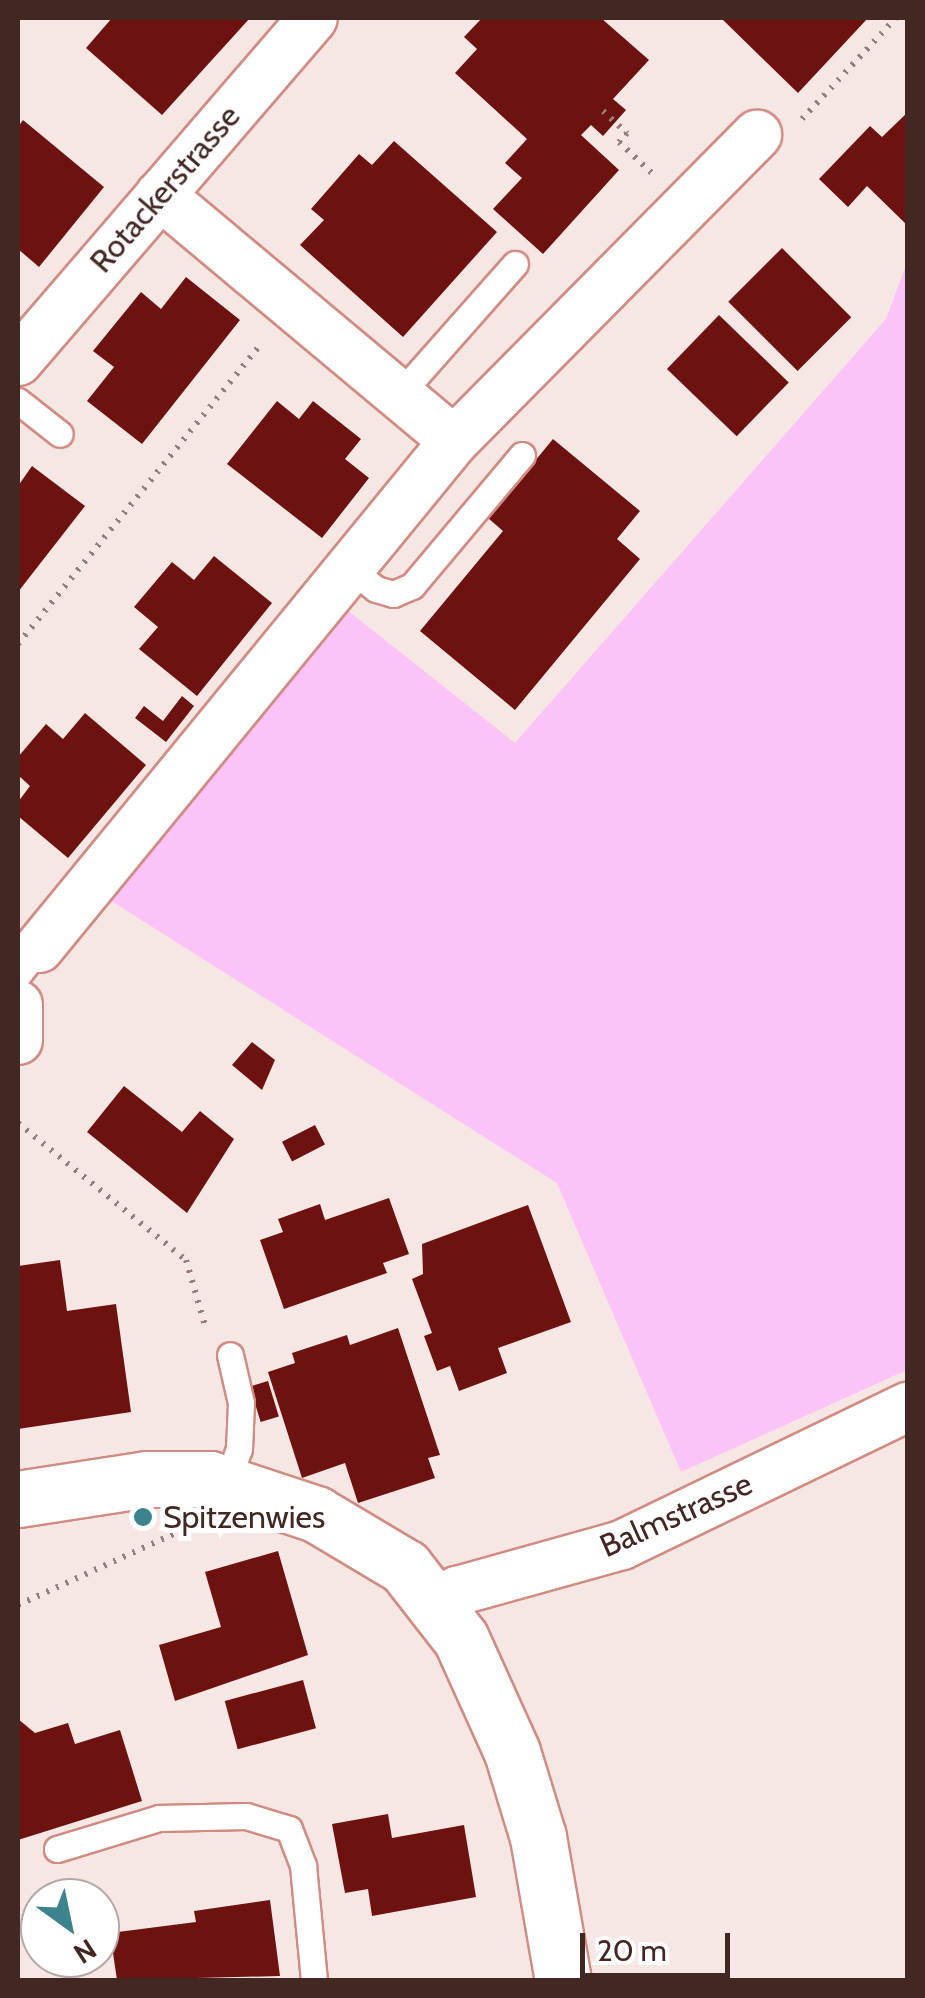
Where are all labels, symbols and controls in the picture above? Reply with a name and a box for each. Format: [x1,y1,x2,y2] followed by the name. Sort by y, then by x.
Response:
[82,98,248,280] street label: Rotackerstrasse
[594,1464,758,1566] street label: Balmstrasse
[163,1498,325,1536] place label: Spitzenwies
[132,1506,154,1528] marker: Spitzenwies
[20,1878,120,1978] north arrow
[585,1913,735,1975] scale bar
[68,1932,103,1971] text: N
[597,1932,667,1969] text: 20 m

